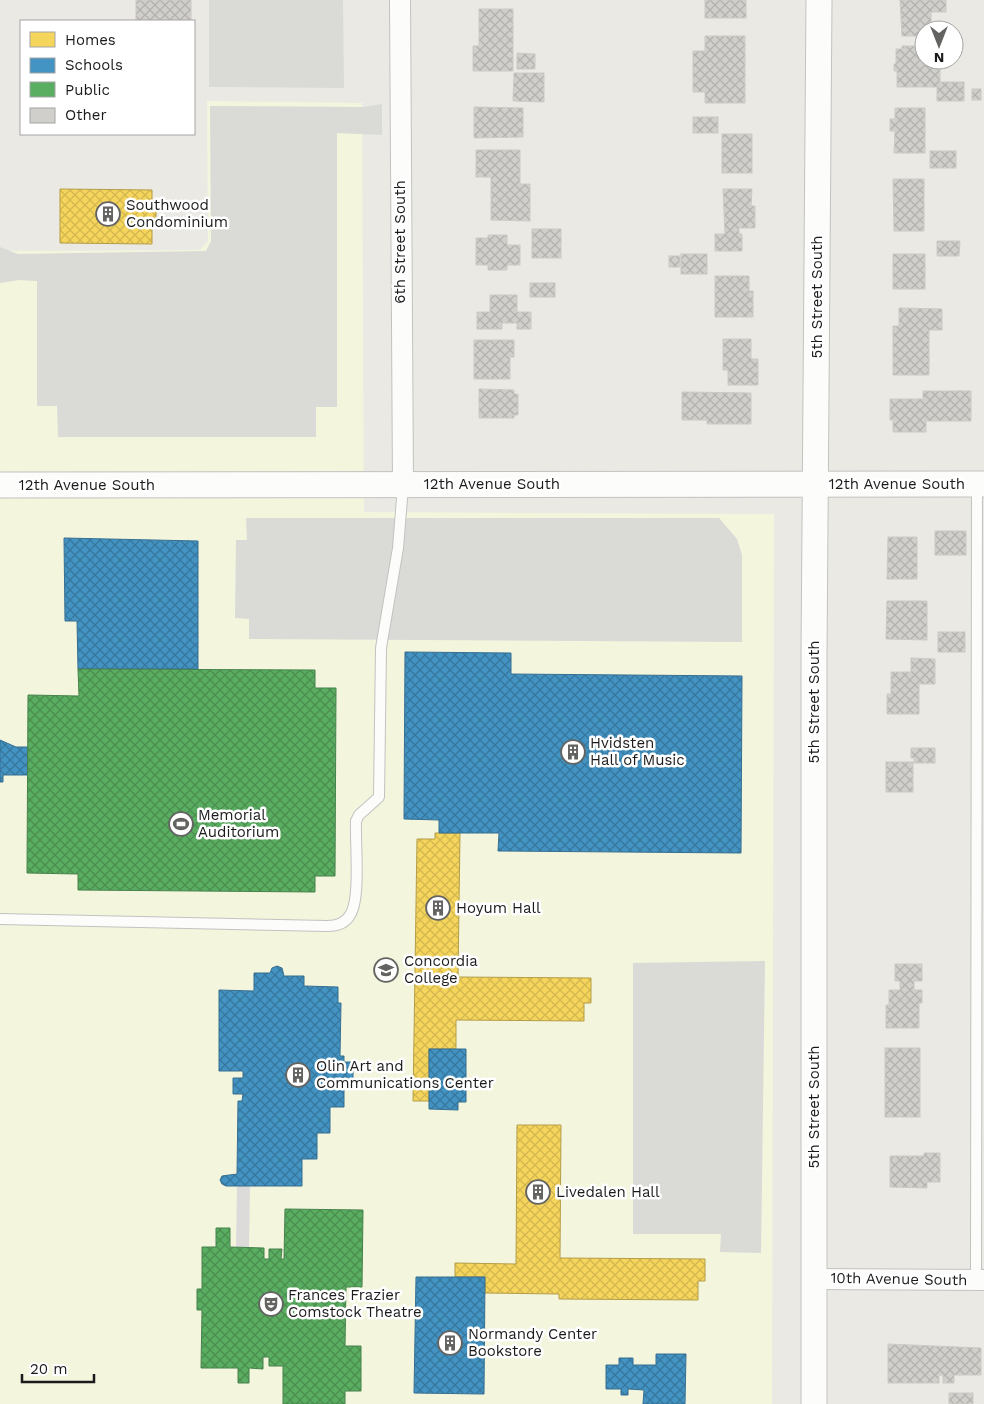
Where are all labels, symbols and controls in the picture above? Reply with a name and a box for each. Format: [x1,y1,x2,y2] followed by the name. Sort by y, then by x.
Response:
[20,20,195,135] legend
[914,20,964,70] north arrow
[65,31,116,49] text: Homes
[934,50,944,66] text: N
[65,56,123,74] text: Schools
[65,81,110,99] text: Public
[65,106,107,124] text: Other
[391,180,409,304] street label: 6th Street South
[126,196,228,231] place label: Southwood Condominium
[95,201,121,227] building icon: Southwood Condominium
[808,235,826,359] street label: 5th Street South
[424,475,560,493] street label: 12th Avenue South
[829,475,965,493] street label: 12th Avenue South
[19,476,155,494] street label: 12th Avenue South
[805,640,823,764] street label: 5th Street South
[590,734,685,769] place label: Hvidsten Hall of Music
[560,739,586,765] building icon: Hvidsten Hall of Music
[198,806,279,841] place label: Memorial Auditorium
[168,811,194,837] sports icon: Memorial Auditorium
[425,895,451,921] building icon: Hoyum Hall
[456,899,541,917] place label: Hoyum Hall
[404,952,478,987] place label: Concordia College
[373,957,399,983] school or university icon: Concordia College
[805,1045,823,1169] street label: 5th Street South
[316,1057,494,1092] place label: Olin Art and Communications Center
[285,1062,311,1088] building icon: Olin Art and Communications Center
[525,1179,551,1205] building icon: Livedalen Hall
[556,1183,660,1201] place label: Livedalen Hall
[830,1269,968,1289] street label: 10th Avenue South
[288,1286,422,1321] place label: Frances Frazier Comstock Theatre
[258,1291,284,1317] theatre icon: Frances Frazier Comstock Theatre
[468,1325,597,1360] place label: Normandy Center Bookstore
[437,1330,463,1356] building icon: Normandy Center Bookstore
[22,1352,95,1384] scale bar
[30,1360,68,1378] text: 20 m

